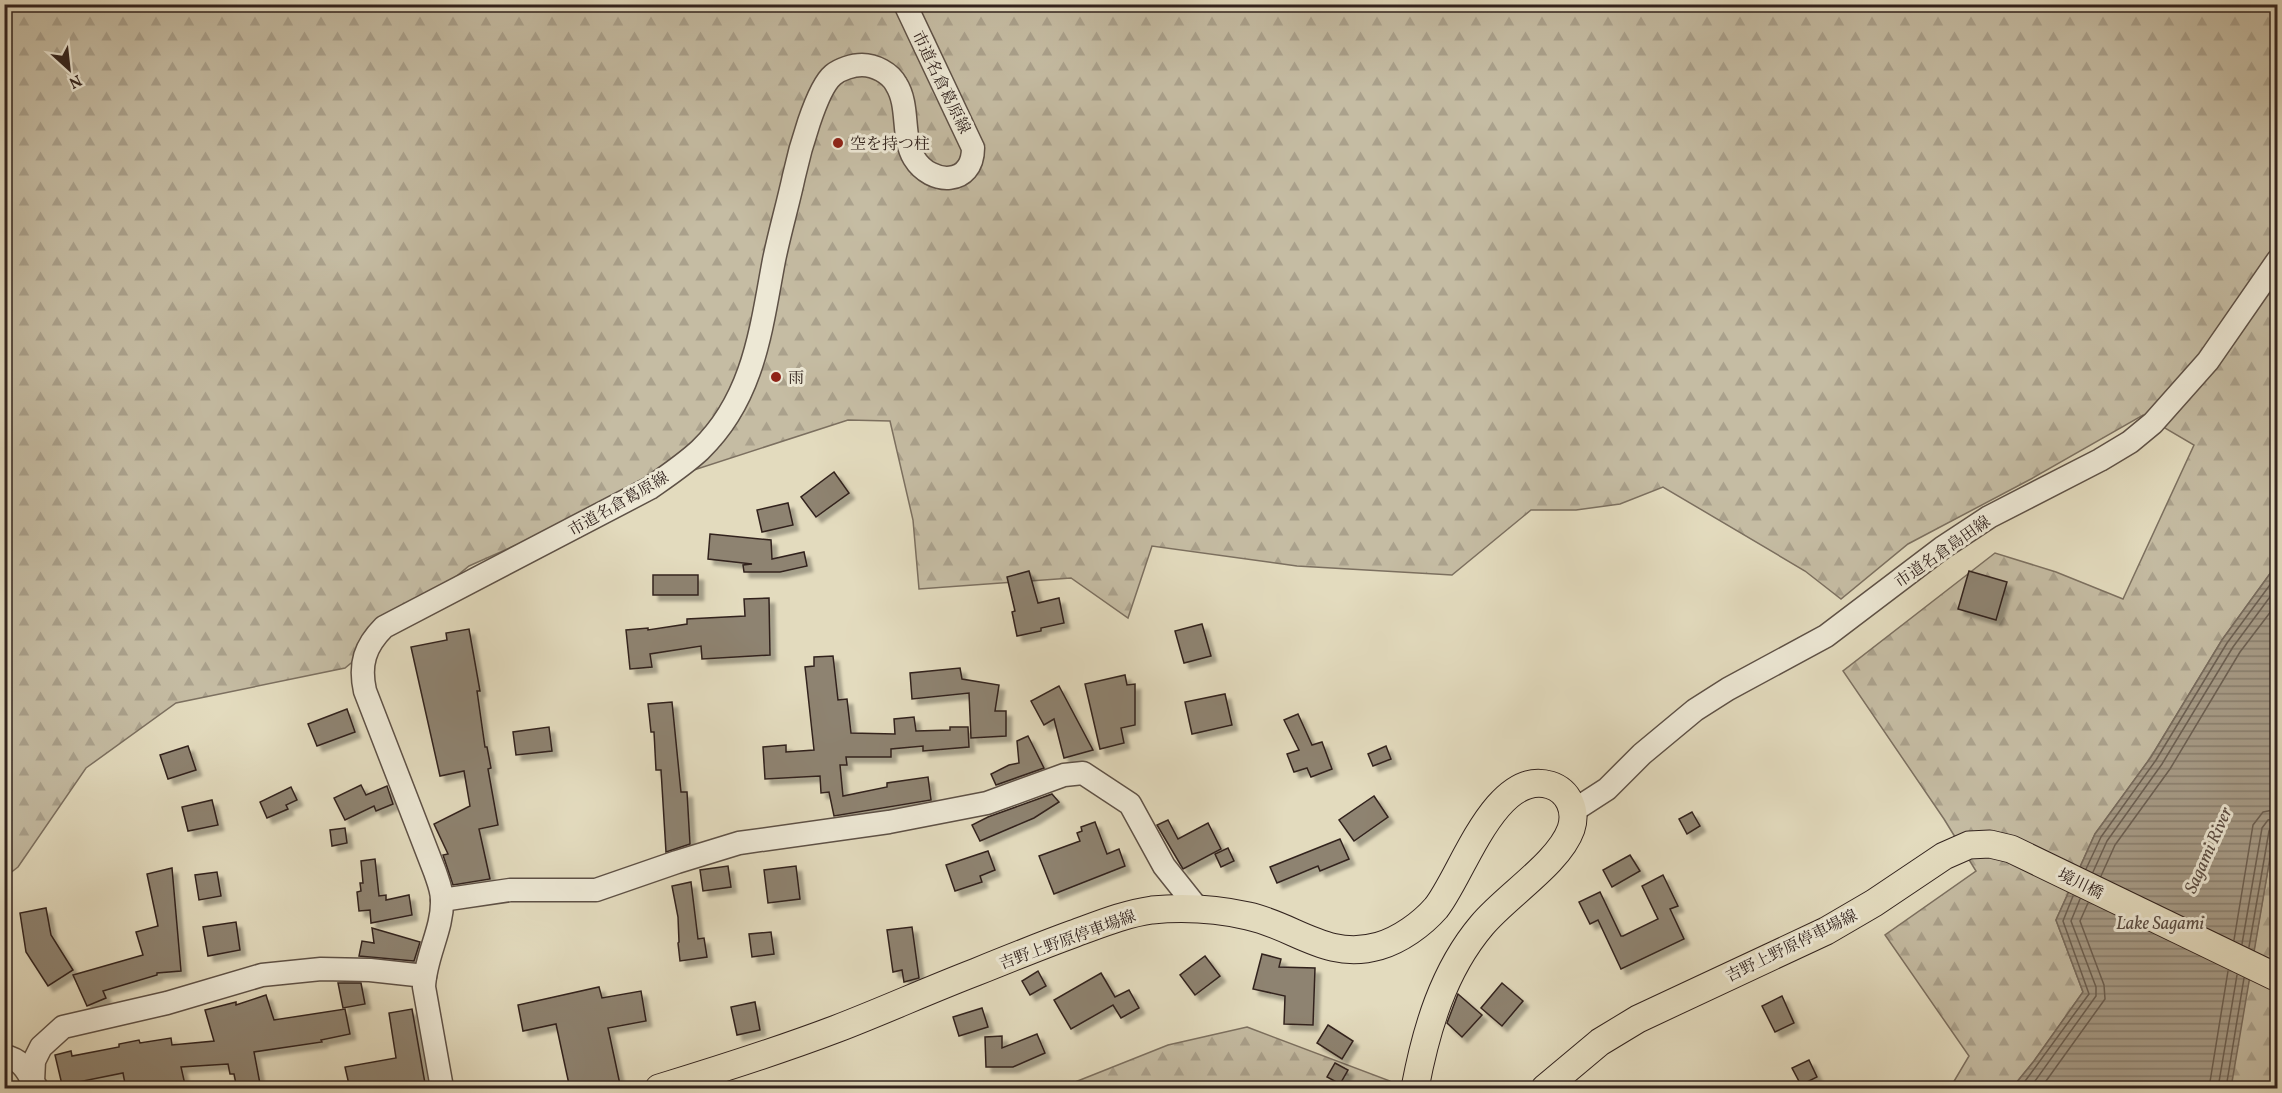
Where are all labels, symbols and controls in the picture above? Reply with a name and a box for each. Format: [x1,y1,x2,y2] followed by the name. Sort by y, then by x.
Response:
[906,28,975,138] street label: 市道名倉葛原線
[39,39,99,99] north arrow
[64,68,85,93] text: N
[850,134,930,156] place label: 空を持つ柱
[831,136,845,150] marker: 空を持つ柱
[788,368,804,390] place label: 雨
[769,370,783,384] marker: 雨
[565,467,673,542] street label: 市道名倉葛原線
[1891,512,1995,594] street label: 市道名倉島田線
[2179,803,2240,898] water label: Sagami River
[2054,864,2107,905] street label: 境川橋
[1722,905,1861,988] street label: 吉野上野原停車場線
[996,906,1139,976] street label: 吉野上野原停車場線
[2116,912,2205,937] water label: Lake Sagami

